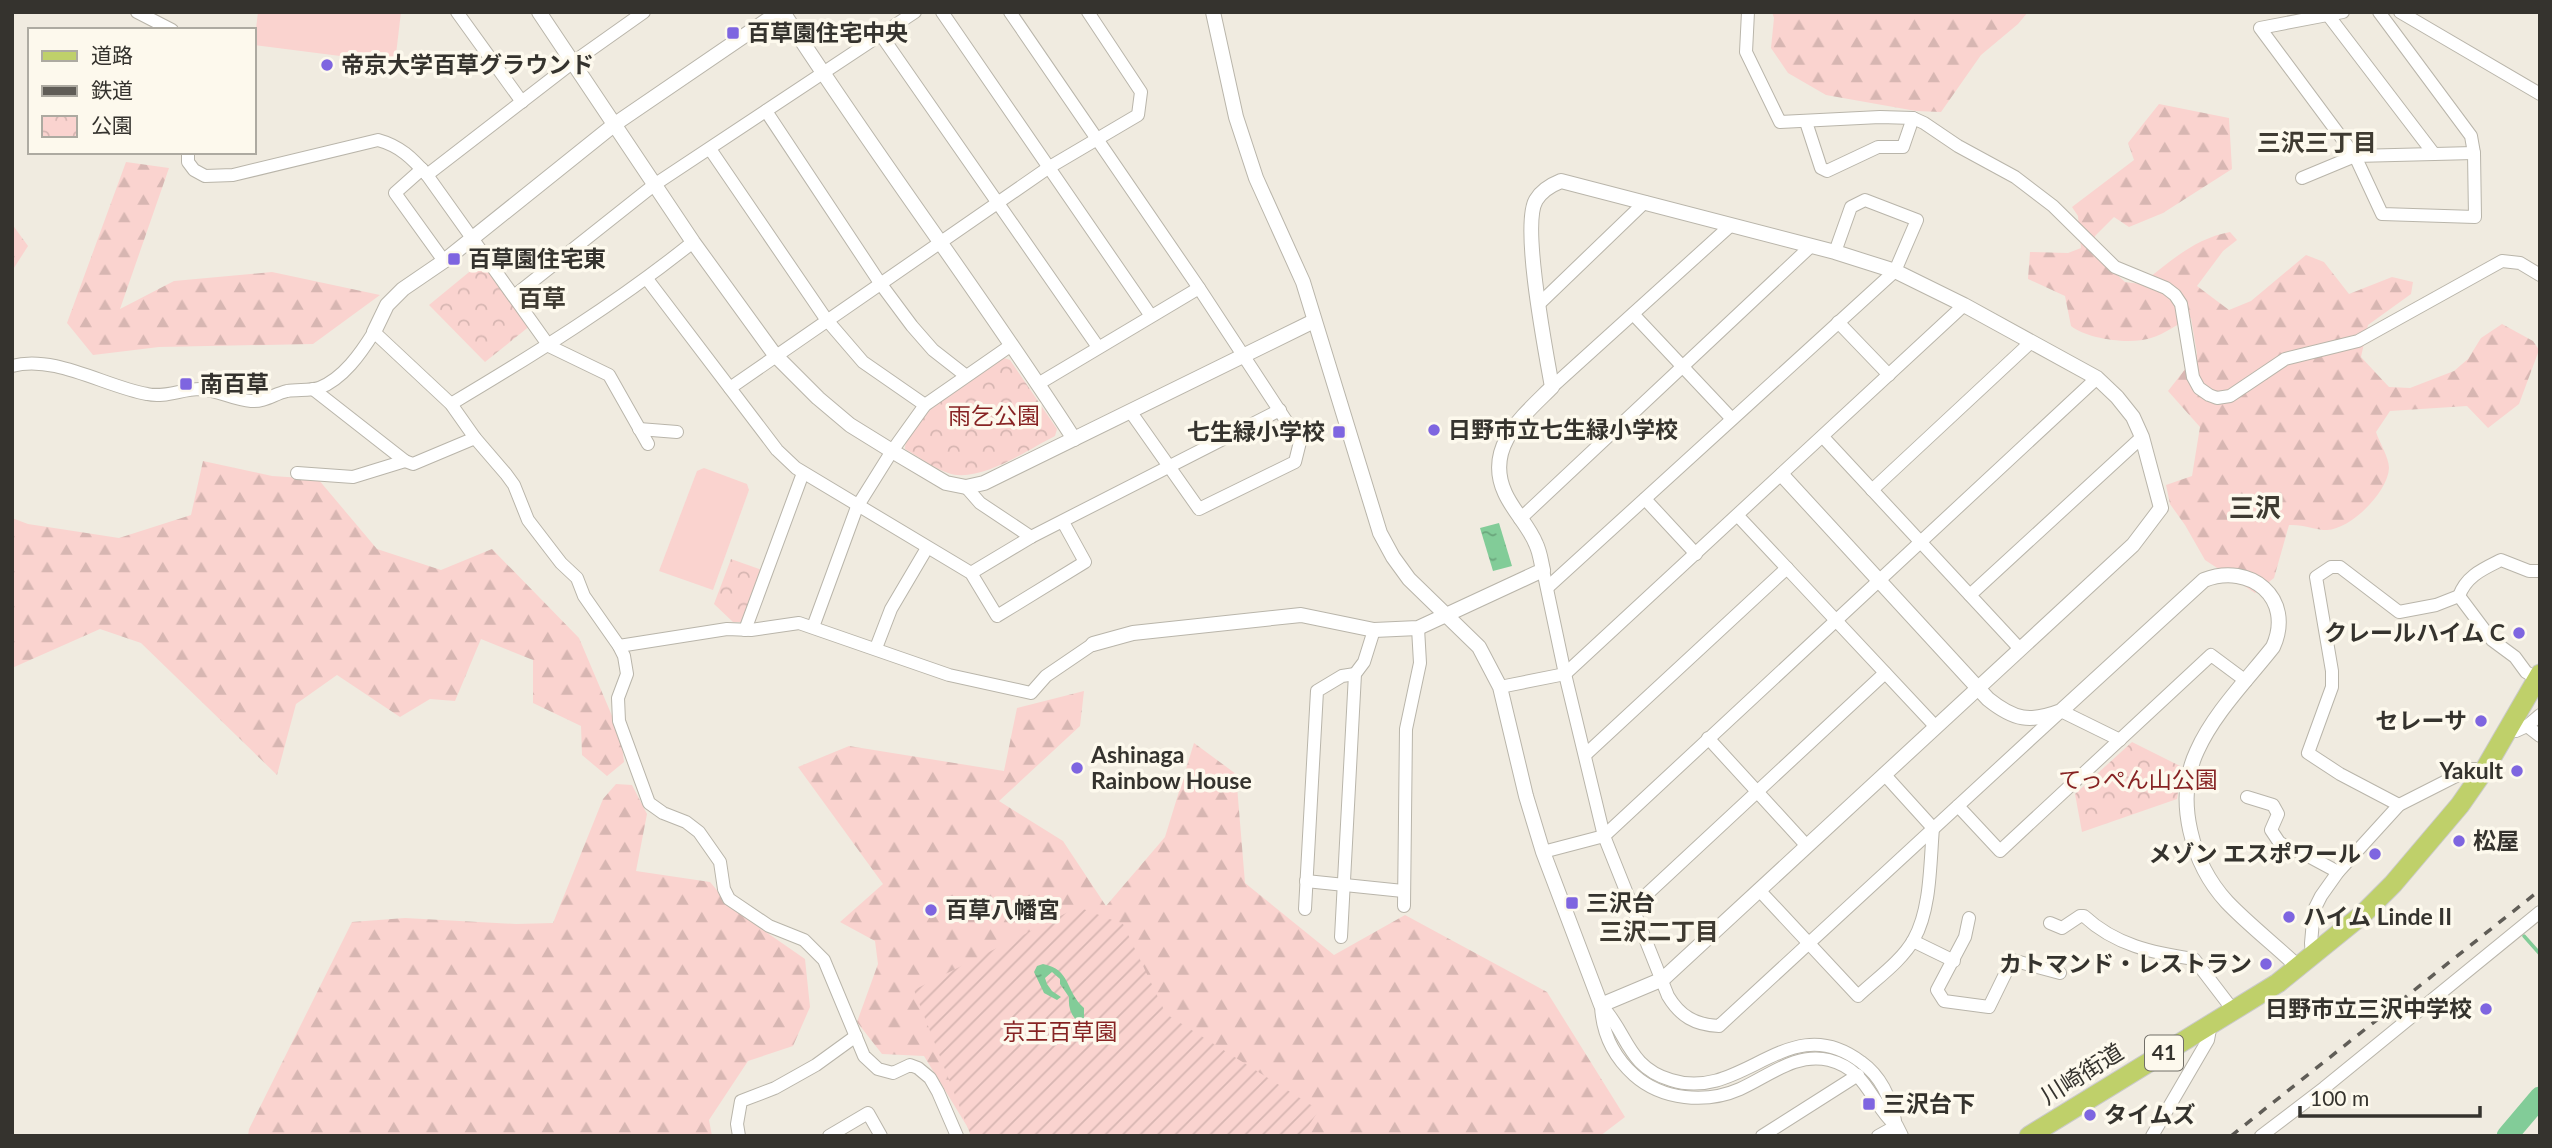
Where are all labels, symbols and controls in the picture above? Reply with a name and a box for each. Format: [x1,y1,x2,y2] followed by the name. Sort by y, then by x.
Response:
[747,18,908,46] place label: 百草園住宅中央
[725,25,741,41] marker: 百草園住宅中央
[28,28,256,154] legend
[91,42,133,67] text: 道路
[341,50,594,78] place label: 帝京大学百草グラウンド
[319,57,335,73] marker: 帝京大学百草グラウンド
[91,77,133,102] text: 鉄道
[91,112,133,137] text: 公園
[2257,127,2377,156] district label: 三沢三丁目
[468,244,606,272] place label: 百草園住宅東
[446,251,462,267] marker: 百草園住宅東
[518,283,566,312] district label: 百草
[200,369,269,397] place label: 南百草
[178,376,194,392] marker: 南百草
[948,401,1040,429] park label: 雨乞公園
[1448,415,1678,443] place label: 日野市立七生緑小学校
[1187,417,1325,445] place label: 七生緑小学校
[1426,422,1442,438] marker: 日野市立七生緑小学校
[1331,424,1347,440] marker: 七生緑小学校
[2229,491,2281,523] district label: 三沢
[2324,618,2505,646] place label: クレールハイム C
[2511,625,2527,641] marker: クレールハイム C
[2375,706,2467,734] place label: セレーサ
[2473,713,2489,729] marker: セレーサ
[1090,740,1252,794] place label: Ashinaga Rainbow House
[2438,756,2503,784] place label: Yakult
[1069,760,1085,776] marker: Ashinaga Rainbow House
[2509,763,2525,779] marker: Yakult
[2058,765,2218,793] park label: てっぺん山公園
[2473,826,2519,854] place label: 松屋
[2451,833,2467,849] marker: 松屋
[2148,839,2361,867] place label: メゾン エスポワール
[2367,846,2383,862] marker: メゾン エスポワール
[1586,888,1655,916] place label: 三沢台
[945,895,1060,923] place label: 百草八幡宮
[1564,895,1580,911] marker: 三沢台
[923,902,939,918] marker: 百草八幡宮
[2303,902,2452,930] place label: ハイム Linde II
[2281,909,2297,925] marker: ハイム Linde II
[1599,916,1719,945] district label: 三沢二丁目
[1999,949,2252,977] place label: カトマンド・レストラン
[2258,956,2274,972] marker: カトマンド・レストラン
[2265,994,2472,1022] place label: 日野市立三沢中学校
[2478,1001,2494,1017] marker: 日野市立三沢中学校
[1003,1017,1118,1045] park label: 京王百草園
[2145,1036,2183,1070] road number: 41
[2035,1037,2128,1109] street label: 川崎街道
[2300,1074,2480,1118] scale bar
[2310,1085,2369,1110] text: 100 m
[1883,1089,1975,1117] place label: 三沢台下
[1861,1096,1877,1112] marker: 三沢台下
[2104,1100,2196,1128] place label: タイムズ
[2082,1107,2098,1123] marker: タイムズ

